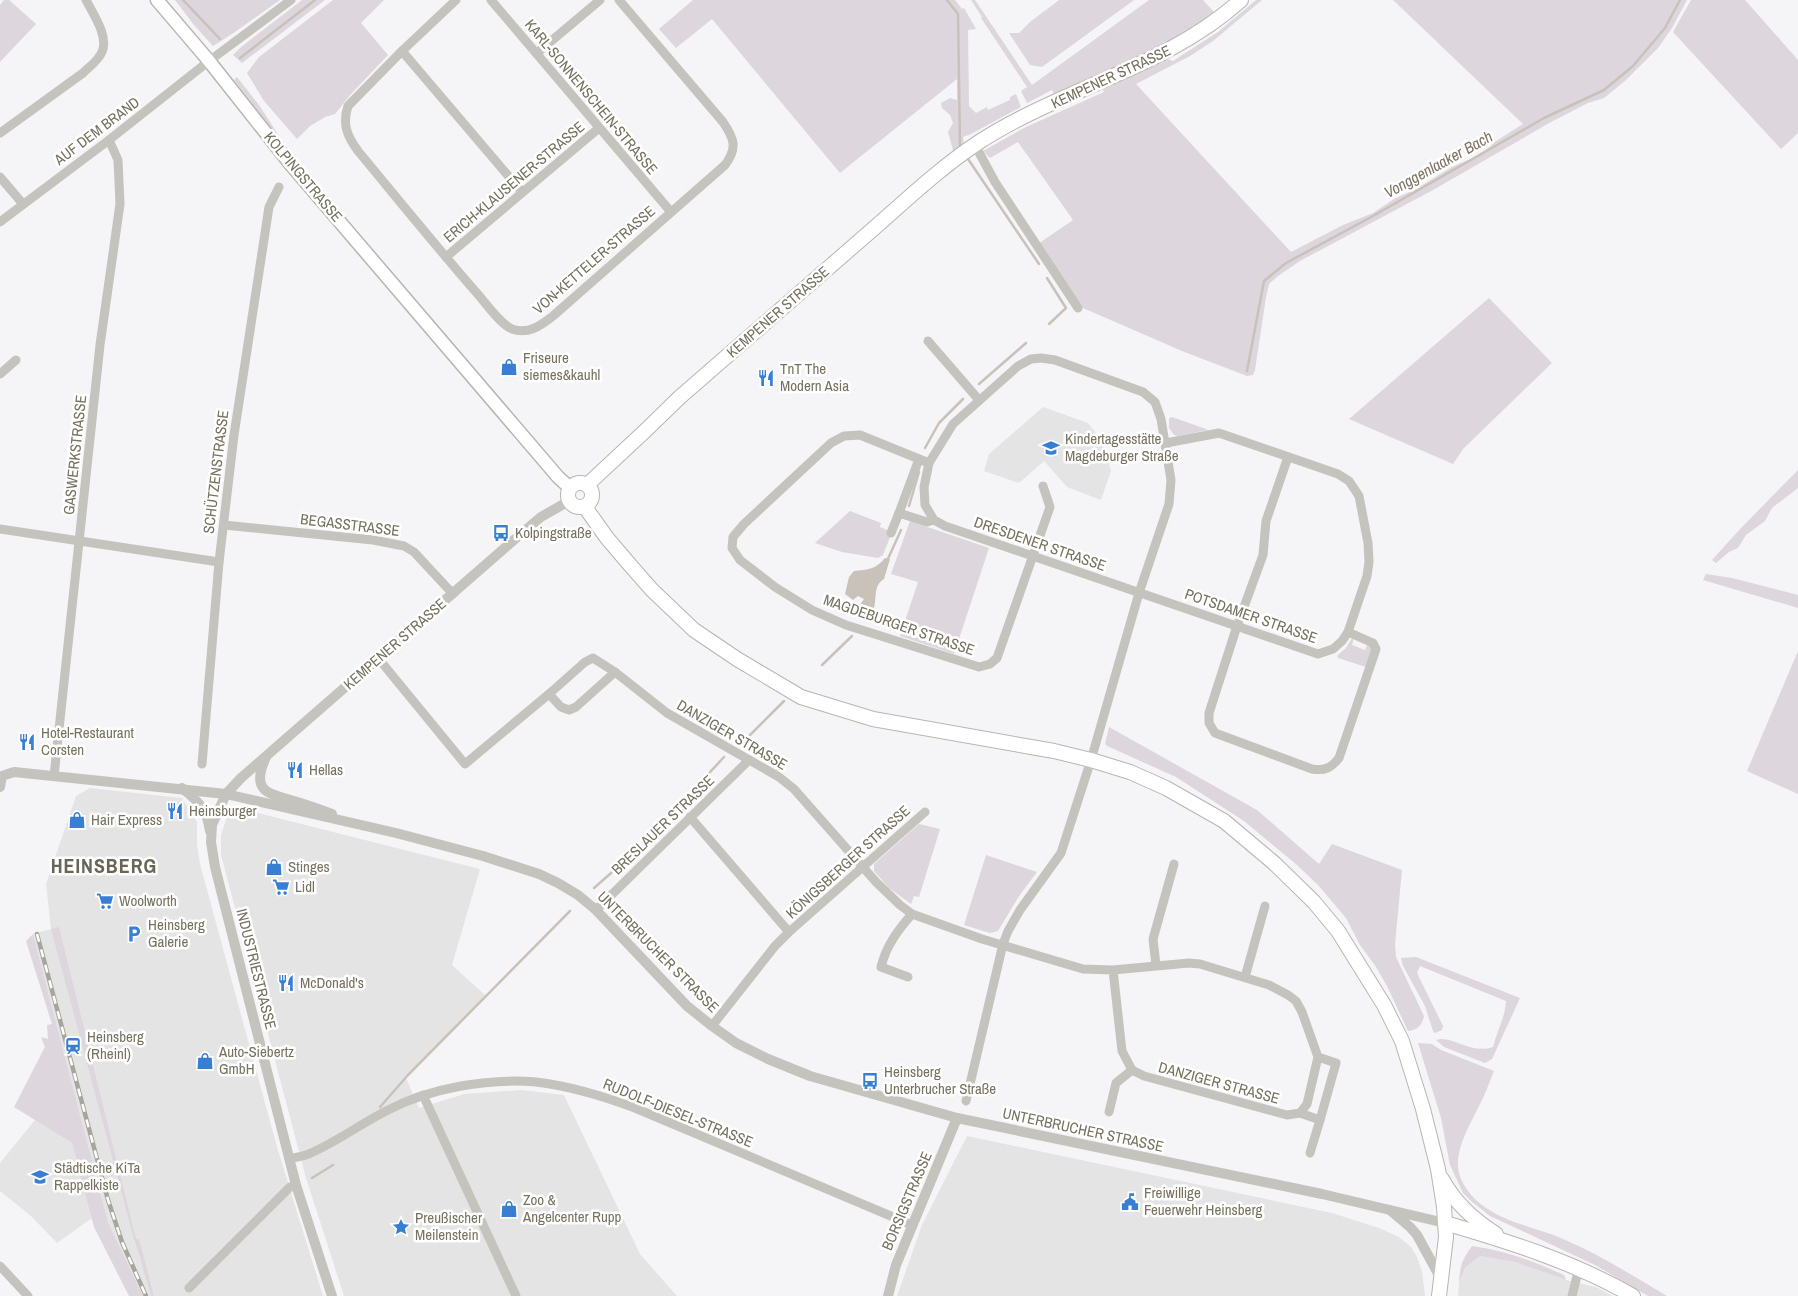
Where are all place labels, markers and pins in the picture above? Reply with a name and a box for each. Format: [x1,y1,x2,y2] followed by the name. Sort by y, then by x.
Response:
[523,347,600,385] place label: Friseure siemes&kauhl
[499,357,519,377] shop icon: Friseure siemes&kauhl
[780,358,849,396] place label: TnT The Modern Asia
[756,368,776,388] restaurant icon: TnT The Modern Asia
[1065,428,1179,466] place label: Kindertagesstätte Magdeburger Straße
[1041,438,1061,458] school or university icon: Kindertagesstätte Magdeburger Straße
[515,522,592,543] place label: Kolpingstraße
[491,523,511,543] bus stop icon: Kolpingstraße
[41,722,135,760] place label: Hotel-Restaurant Corsten
[17,732,37,752] restaurant icon: Hotel-Restaurant Corsten
[309,759,343,780] place label: Hellas
[285,760,305,780] restaurant icon: Hellas
[189,800,257,821] place label: Heinsburger
[165,801,185,821] restaurant icon: Heinsburger
[91,809,162,830] place label: Hair Express
[67,810,87,830] shop icon: Hair Express
[288,856,330,877] place label: Stinges
[264,857,284,877] shop icon: Stinges
[295,876,315,897] place label: Lidl
[271,877,291,897] supermarket icon: Lidl
[119,890,177,911] place label: Woolworth
[95,891,115,911] supermarket icon: Woolworth
[148,914,205,952] place label: Heinsberg Galerie
[124,924,144,944] parking icon: Heinsberg Galerie
[300,972,364,993] place label: McDonald's
[276,973,296,993] restaurant icon: McDonald's
[87,1026,144,1064] place label: Heinsberg (Rheinl)
[63,1036,83,1056] station icon: Heinsberg (Rheinl)
[218,1041,294,1079] place label: Auto-Siebertz GmbH
[195,1051,215,1071] shop icon: Auto-Siebertz GmbH
[884,1061,996,1099] place label: Heinsberg Unterbrucher Straße
[860,1071,880,1091] bus stop icon: Heinsberg Unterbrucher Straße
[54,1157,141,1195] place label: Städtische KiTa Rappelkiste
[30,1167,50,1187] school or university icon: Städtische KiTa Rappelkiste
[1144,1182,1263,1220] place label: Freiwillige Feuerwehr Heinsberg
[522,1189,622,1227] place label: Zoo & Angelcenter Rupp
[1120,1192,1140,1212] public building icon: Freiwillige Feuerwehr Heinsberg
[499,1199,519,1219] shop icon: Zoo & Angelcenter Rupp
[415,1207,482,1245] place label: Preußischer Meilenstein
[391,1217,411,1237] place icon: Preußischer Meilenstein

